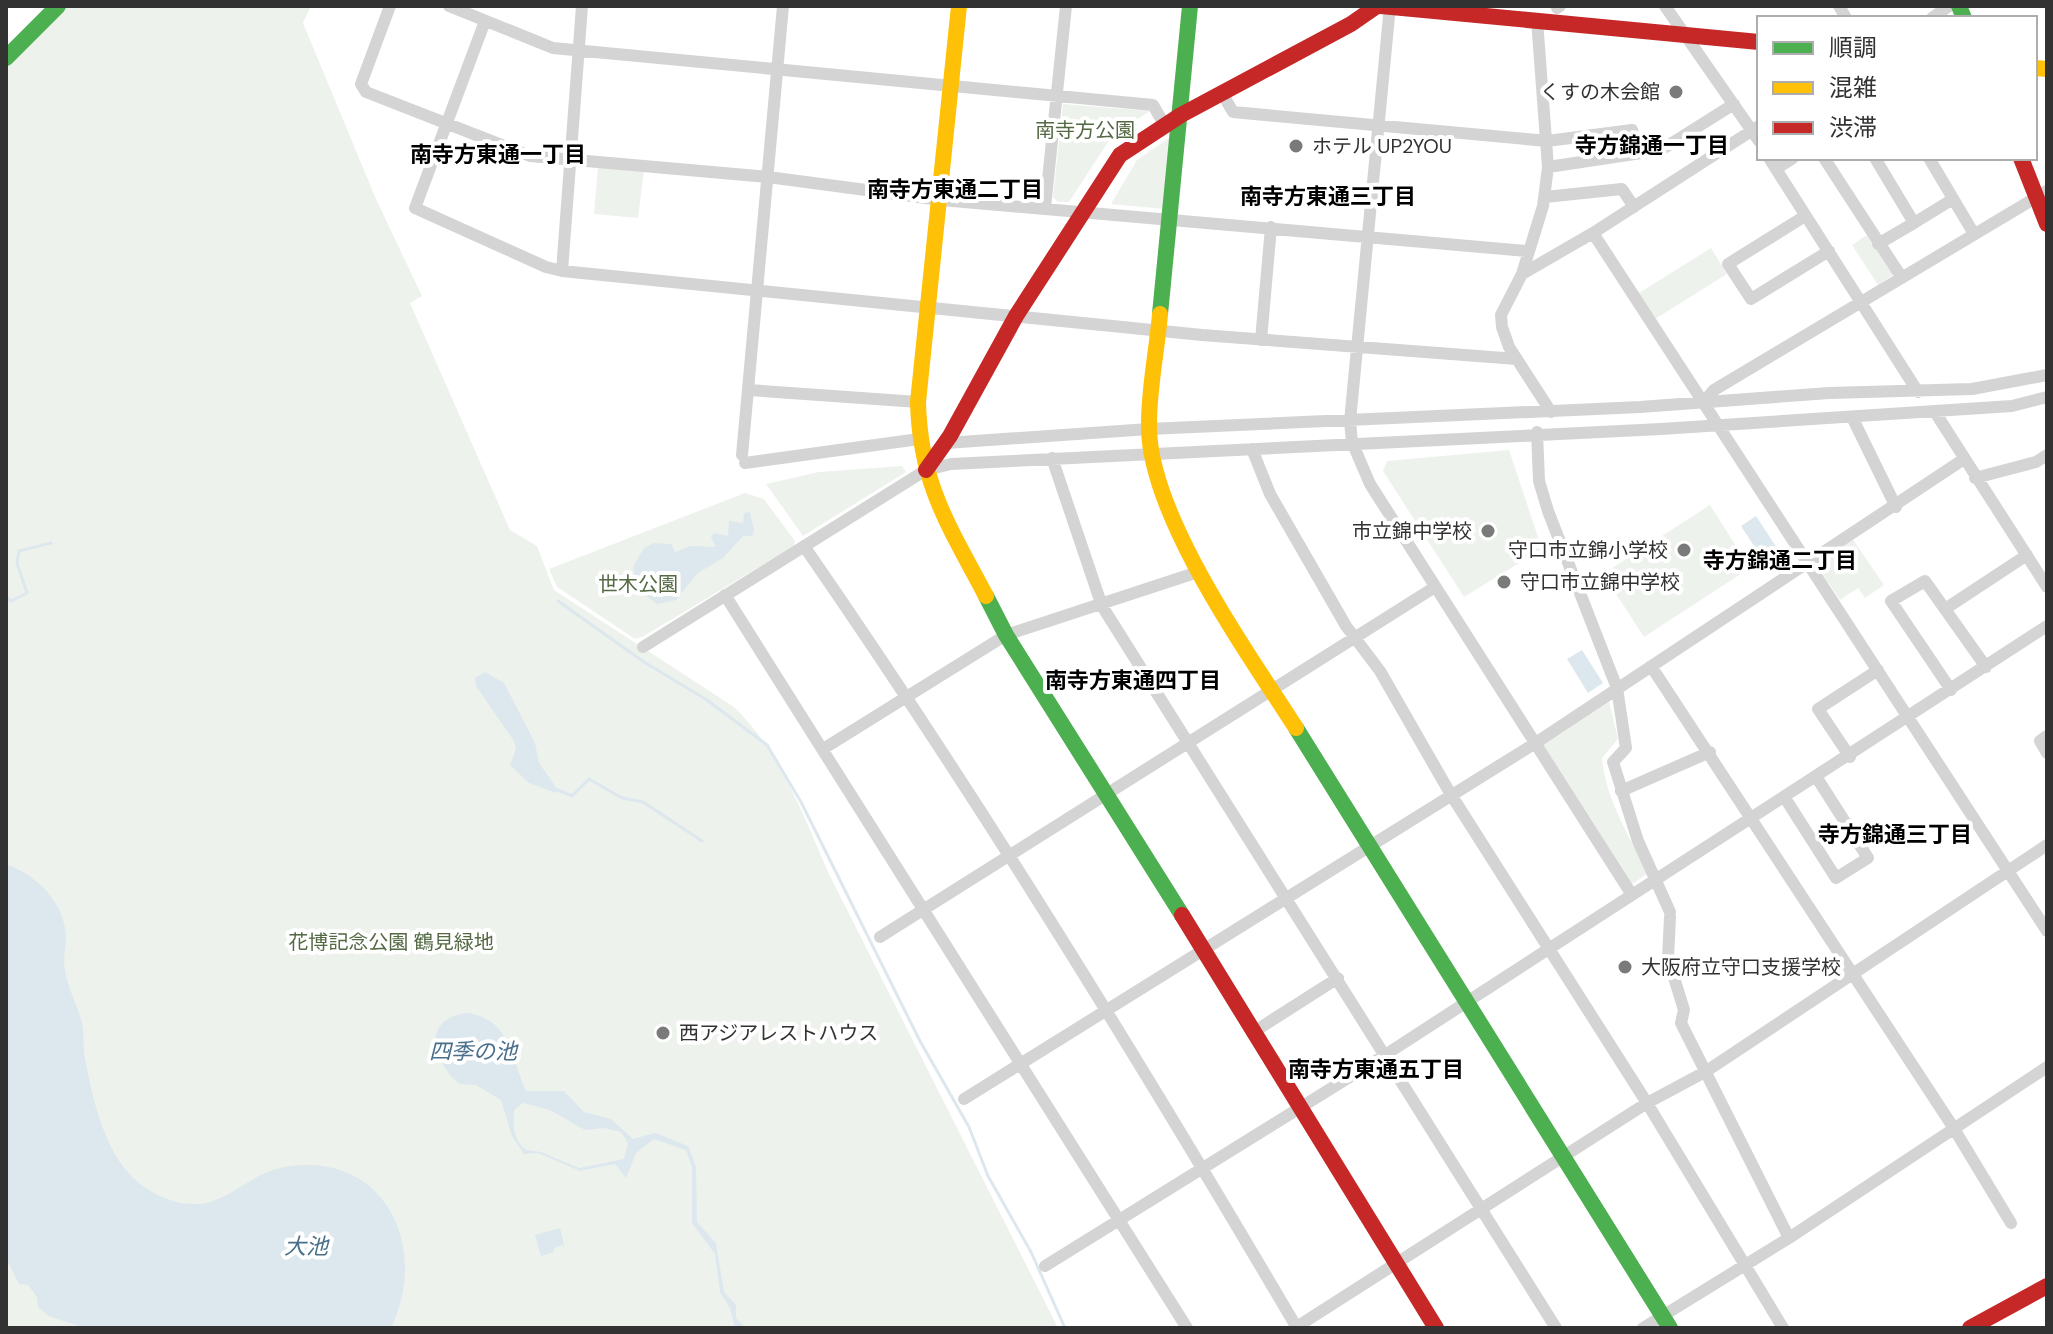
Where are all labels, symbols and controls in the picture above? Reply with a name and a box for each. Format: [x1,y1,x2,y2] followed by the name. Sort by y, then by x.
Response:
[1757,16,2037,160] legend
[1829,32,1877,63] text: 順調
[1829,72,1877,103] text: 混雑
[1540,79,1660,105] place label: くすの木会館
[1667,83,1685,101] marker: くすの木会館
[1829,112,1877,143] text: 渋滞
[1035,117,1135,143] park label: 南寺方公園
[1575,131,1729,160] district label: 寺方錦通一丁目
[1312,133,1452,159] place label: ホテル UP2YOU
[1287,137,1305,155] marker: ホテル UP2YOU
[410,140,586,169] district label: 南寺方東通一丁目
[867,175,1043,204] district label: 南寺方東通二丁目
[1240,182,1416,211] district label: 南寺方東通三丁目
[1352,518,1472,544] place label: 市立錦中学校
[1479,522,1497,540] marker: 市立錦中学校
[1508,537,1668,563] place label: 守口市立錦小学校
[1675,541,1693,559] marker: 守口市立錦小学校
[1703,546,1857,575] district label: 寺方錦通二丁目
[1520,569,1680,595] place label: 守口市立錦中学校
[598,571,678,597] park label: 世木公園
[1495,573,1513,591] marker: 守口市立錦中学校
[1045,666,1221,695] district label: 南寺方東通四丁目
[1818,820,1972,849] district label: 寺方錦通三丁目
[288,929,494,955] park label: 花博記念公園 鶴見緑地
[1641,954,1841,980] place label: 大阪府立守口支援学校
[1616,958,1634,976] marker: 大阪府立守口支援学校
[679,1020,878,1046] place label: 西アジアレストハウス
[654,1024,672,1042] marker: 西アジアレストハウス
[429,1037,519,1066] water label: 四季の池
[1288,1055,1464,1084] district label: 南寺方東通五丁目
[284,1232,330,1261] water label: 大池

